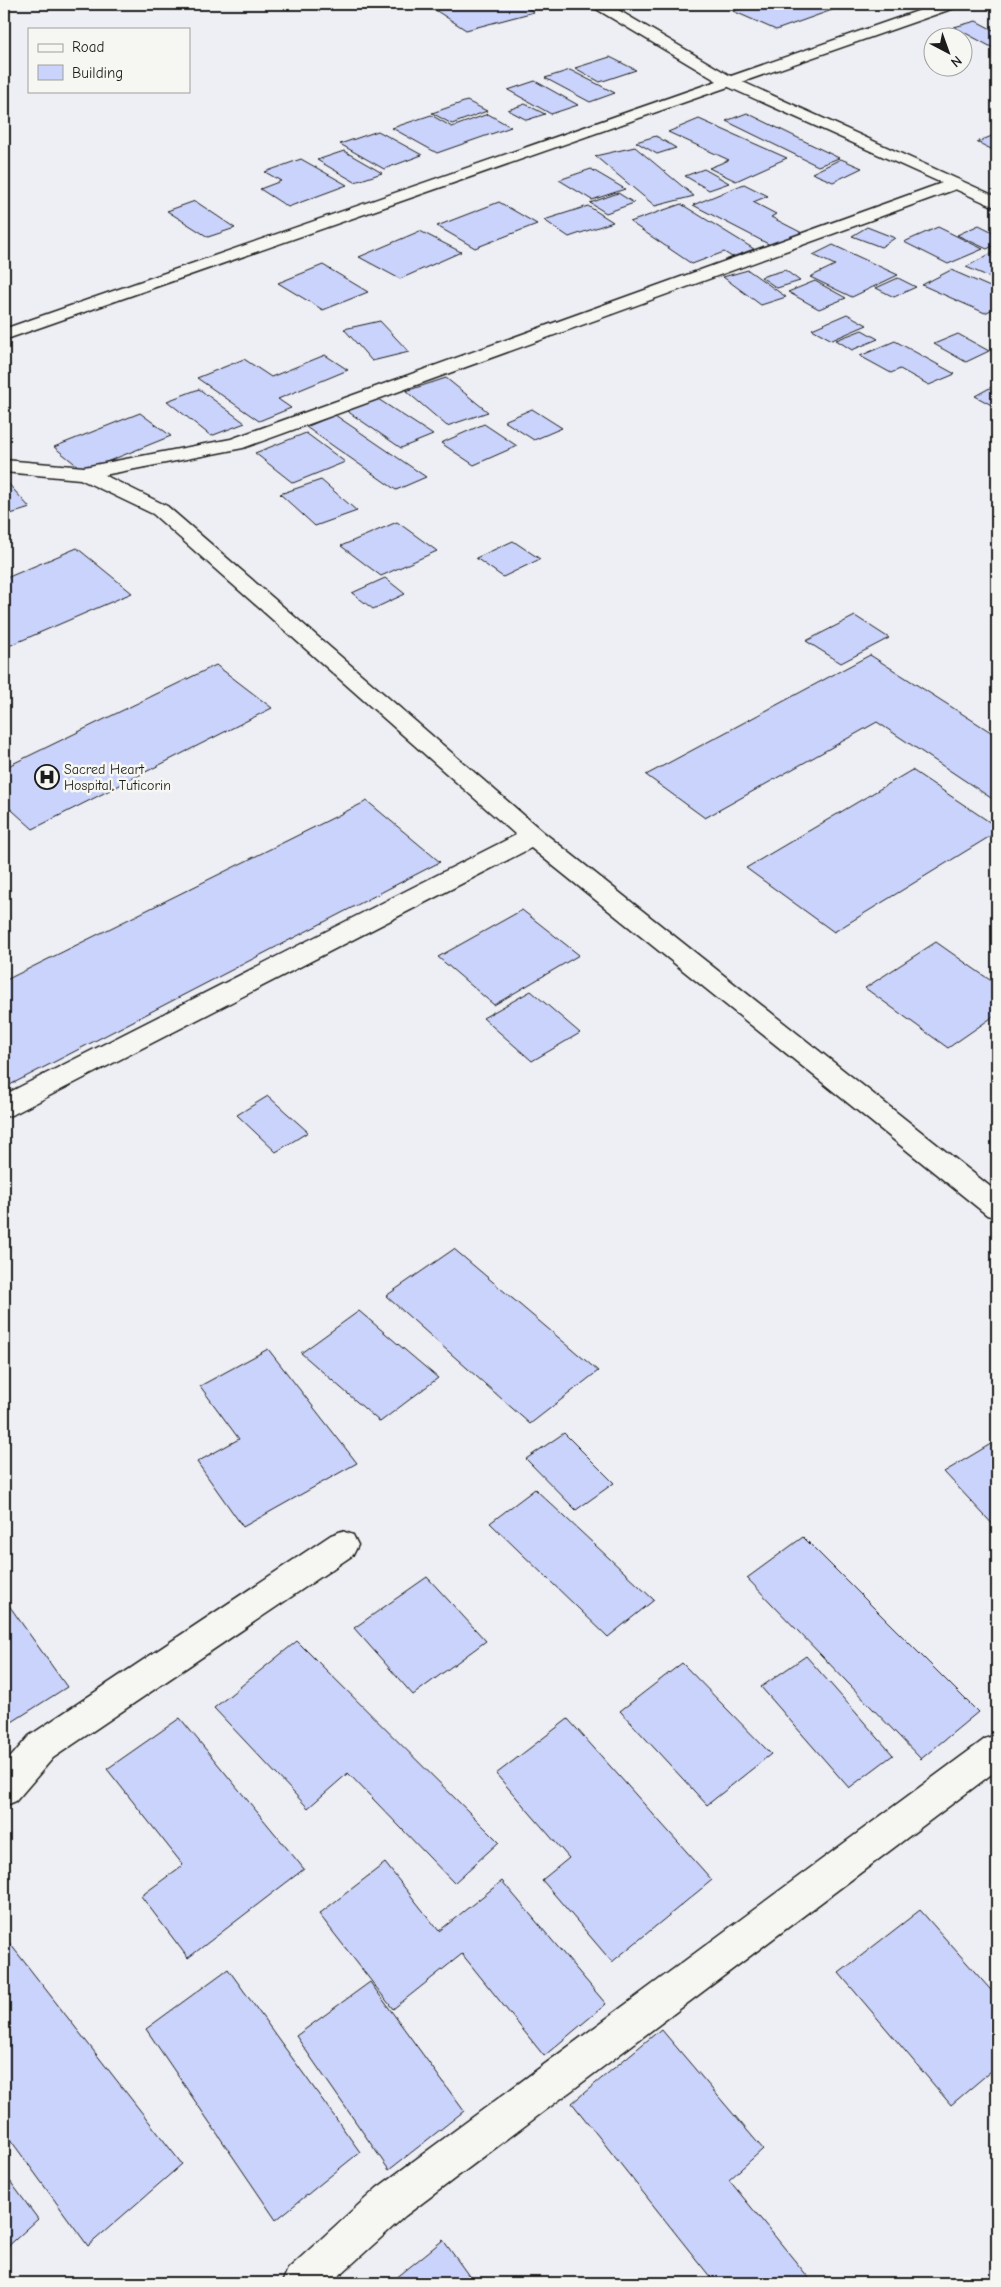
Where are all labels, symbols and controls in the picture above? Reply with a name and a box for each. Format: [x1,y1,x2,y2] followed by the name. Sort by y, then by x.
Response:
[28,28,190,92] legend
[924,28,974,78] north arrow
[72,38,104,56] text: Road
[947,52,965,71] text: N
[72,64,123,82] text: Building
[64,761,171,794] place label: Sacred Heart Hospital, Tuticorin
[34,764,60,790] hospital icon: Sacred Heart Hospital, Tuticorin

